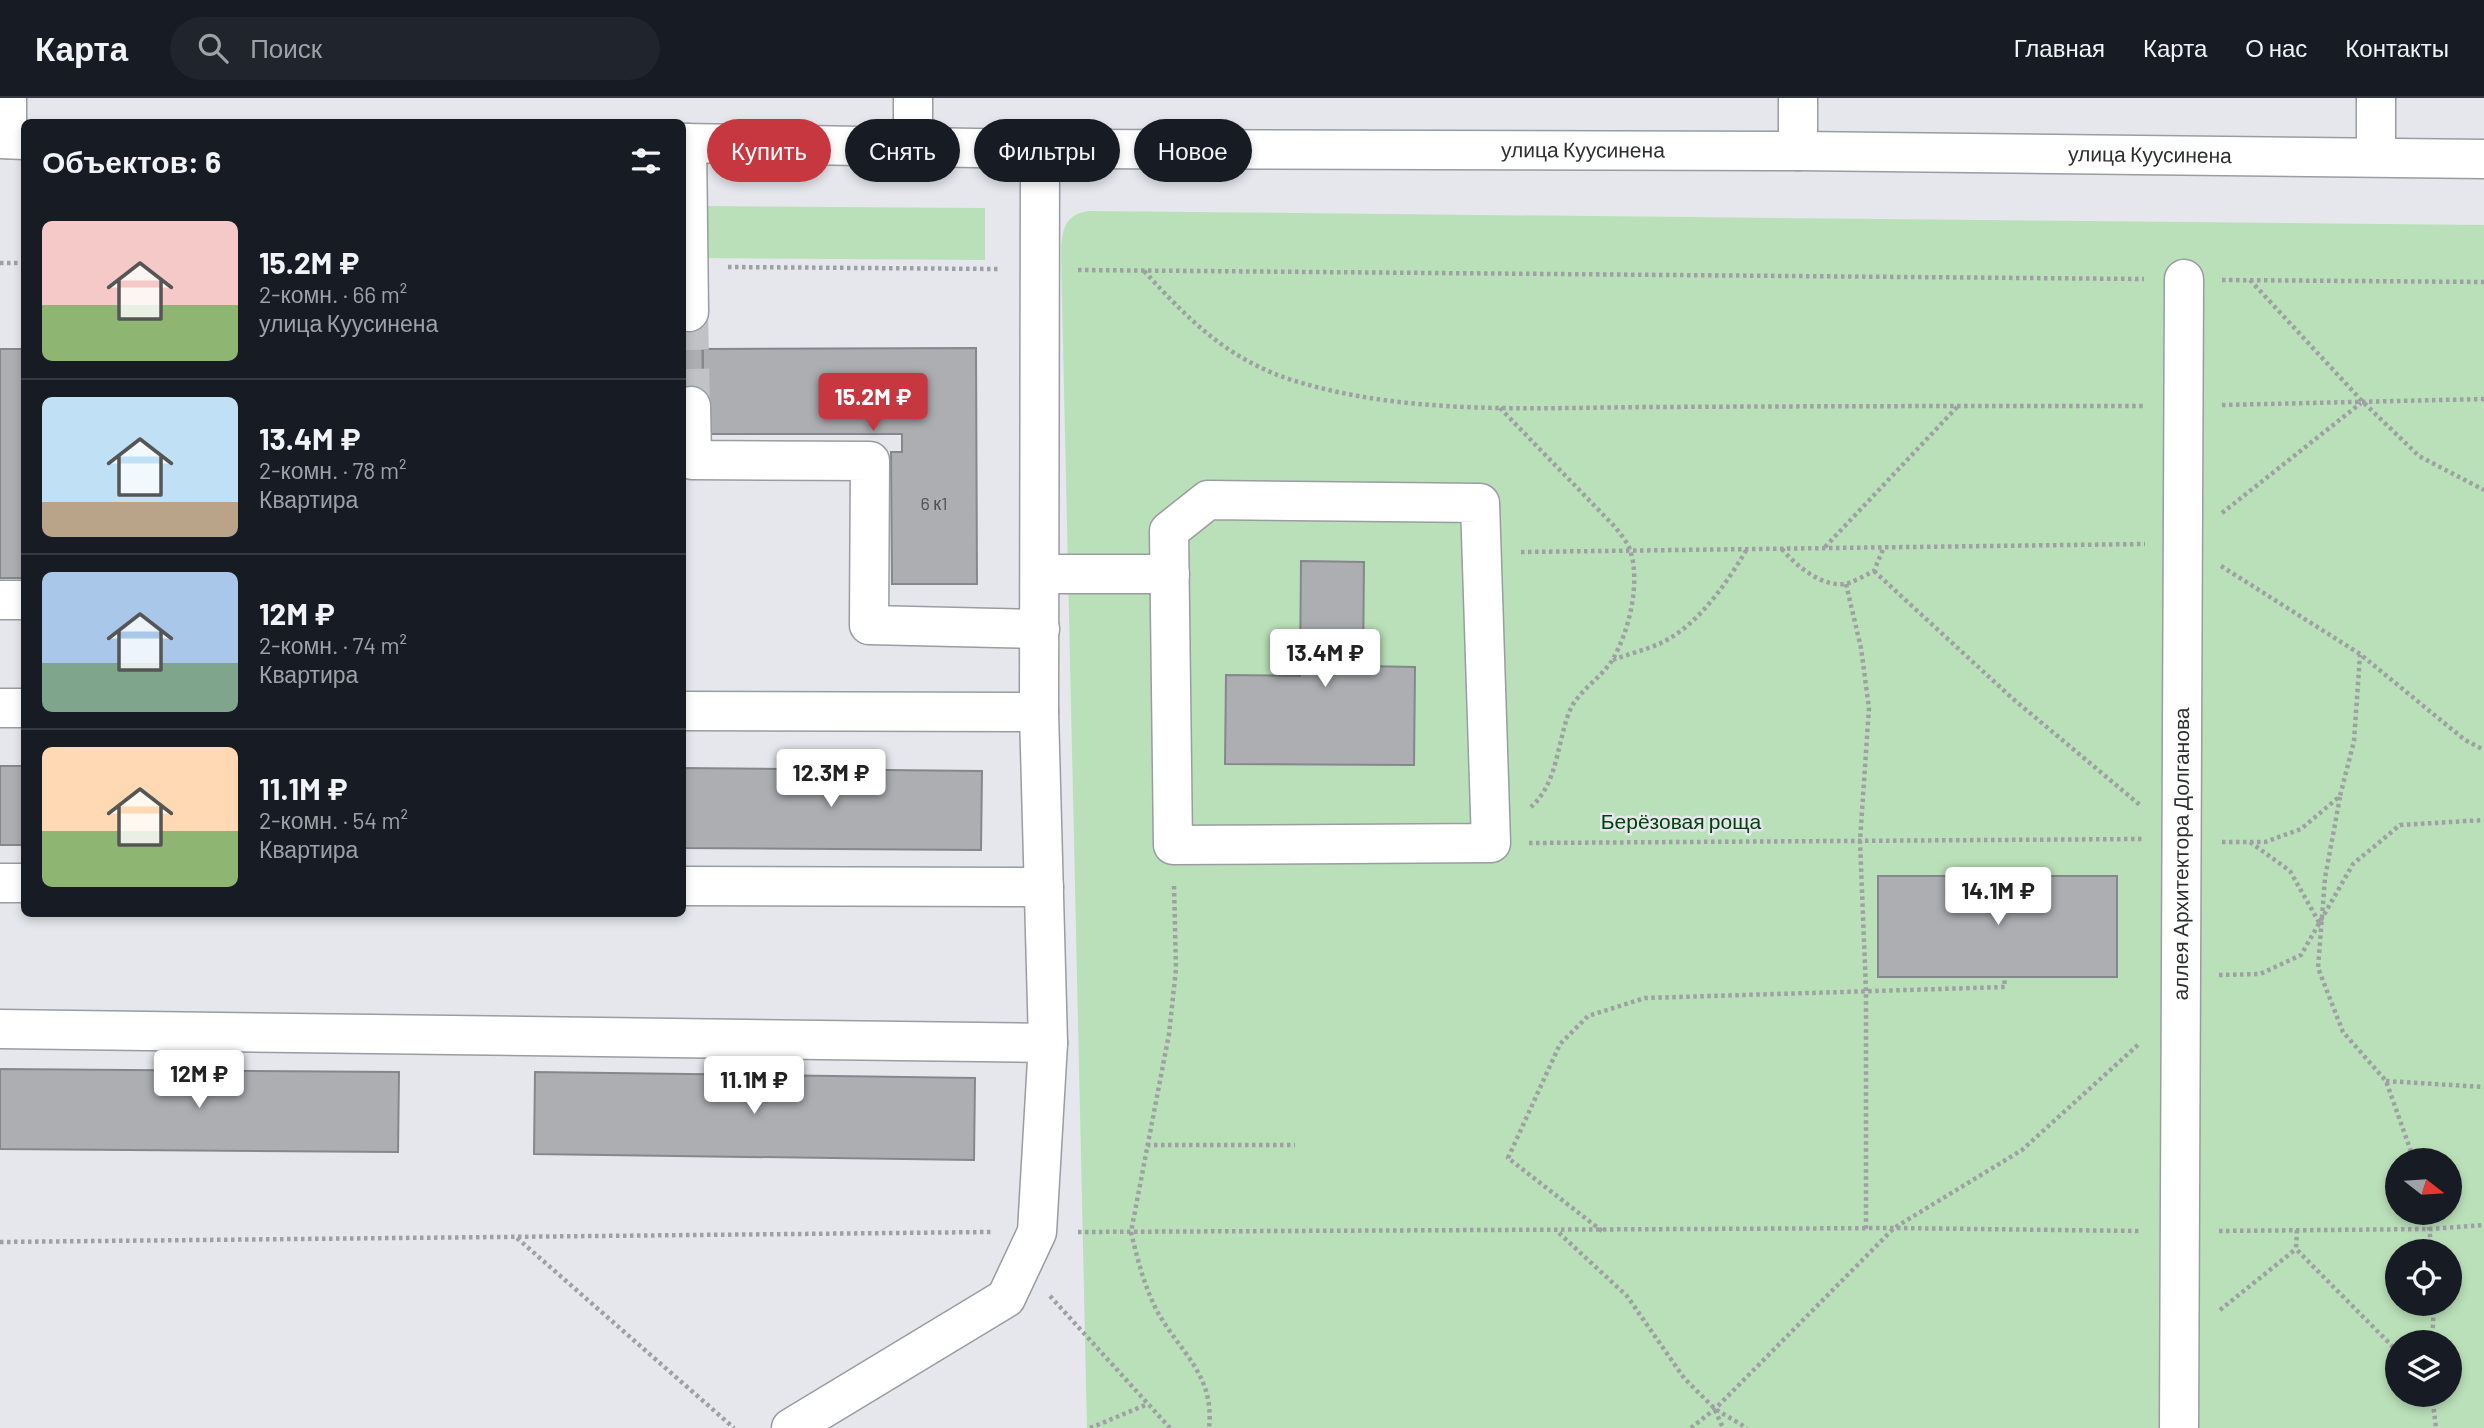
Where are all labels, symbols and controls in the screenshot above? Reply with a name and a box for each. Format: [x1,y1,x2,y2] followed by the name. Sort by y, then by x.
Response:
[170,17,660,80] search box
[35,28,128,68] text: Карта
[194,29,232,67] icon: search
[250,32,322,63] text: Поиск
[2014,33,2105,62] text: Главная
[2143,33,2207,62] text: Карта
[2245,33,2307,62] text: О нас
[2345,33,2449,62] text: Контакты
[707,119,831,182] chip: Купить
[845,119,960,182] chip: Снять
[974,119,1120,182] chip: Фильтры
[1134,119,1252,182] chip: Новое
[1501,136,1665,162] street label: улица Куусинена
[2068,140,2232,167] street label: улица Куусинена
[627,142,665,180] icon: filters
[42,143,221,179] text: Объектов: 6
[259,244,359,280] text: 15.2M ₽
[98,249,182,333] icon: home
[259,280,407,308] text: 2-комн. · 66 m²
[259,309,438,337] text: улица Куусинена
[808,374,938,433] pin: 15.2M ₽
[835,382,911,410] text: 15.2M ₽
[259,420,361,456] text: 13.4M ₽
[98,425,182,509] icon: home
[259,456,406,484] text: 2-комн. · 78 m²
[259,485,358,513] text: Квартира
[920,492,948,514] house number: 6 к1
[259,595,335,631] text: 12M ₽
[98,600,182,684] icon: home
[1260,630,1390,689] pin: 13.4M ₽
[259,631,407,659] text: 2-комн. · 74 m²
[1286,638,1364,666] text: 13.4M ₽
[259,660,358,688] text: Квартира
[2167,707,2193,1001] street label: аллея Архитектора Долганова
[766,750,896,809] pin: 12.3M ₽
[793,758,869,786] text: 12.3M ₽
[259,770,348,806] text: 11.1M ₽
[98,775,182,859] icon: home
[259,806,408,834] text: 2-комн. · 54 m²
[1601,808,1762,833] park label: Берёзовая роща
[259,835,358,863] text: Квартира
[1933,868,2063,927] pin: 14.1M ₽
[1961,876,2035,904] text: 14.1M ₽
[150,1051,248,1110] pin: 12M ₽
[689,1056,819,1116] pin: 11.1M ₽
[170,1059,228,1087] text: 12M ₽
[720,1065,788,1093] text: 11.1M ₽
[2385,1148,2462,1225] north arrow
[2385,1148,2462,1407] map controls
[2385,1239,2462,1316] button: locate
[2385,1330,2462,1407] button: layers

